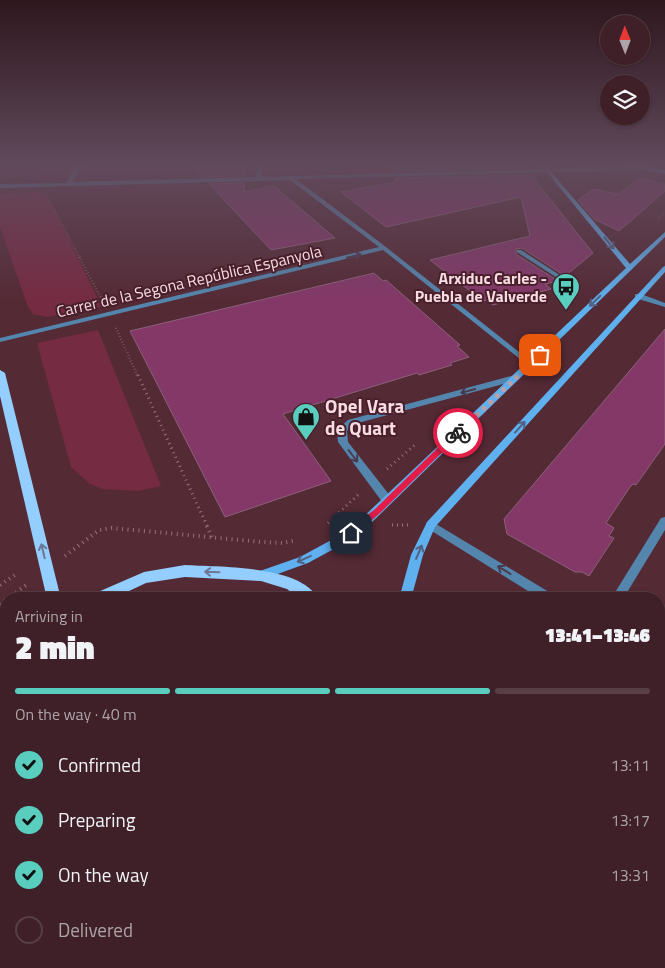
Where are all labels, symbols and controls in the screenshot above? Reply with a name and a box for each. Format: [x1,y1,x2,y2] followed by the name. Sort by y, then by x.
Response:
[600,15,650,65] north arrow
[600,15,650,125] map controls
[600,75,650,125] button: layers
[603,237,615,250] one-way arrow
[54,239,324,323] street label: Carrer de la Segona República Espanyola
[345,250,361,260] one-way arrow
[415,266,547,308] place label: Arxiduc Carles - Puebla de Valverde
[551,272,581,311] bus stop icon: Arxiduc Carles - Puebla de Valverde
[589,295,601,307] one-way arrow
[519,334,561,376] pin
[526,341,554,369] icon: bag
[461,387,477,397] one-way arrow
[325,391,405,442] place label: Opel Vara de Quart
[291,402,321,441] shop icon: Opel Vara de Quart
[433,408,483,458] courier
[444,419,472,447] icon: bike
[514,420,526,433] one-way arrow
[348,449,358,463] one-way arrow
[330,512,372,554] pin
[337,519,365,547] icon: home
[38,544,47,560] one-way arrow
[414,545,424,560] one-way arrow
[297,554,312,564] one-way arrow
[498,564,512,574] one-way arrow
[204,567,220,577] one-way arrow
[15,604,83,628] text: Arriving in
[545,620,650,649] text: 13:41–13:46
[15,623,95,671] text: 2 min
[15,702,137,726] text: On the way · 40 m
[58,750,141,779] text: Confirmed
[15,751,43,779] icon: check
[611,753,650,777] text: 13:11
[58,805,135,834] text: Preparing
[15,806,43,834] icon: check
[611,808,650,832] text: 13:17
[58,860,149,889] text: On the way
[15,861,43,889] icon: check
[611,863,650,887] text: 13:31
[58,915,133,944] text: Delivered

